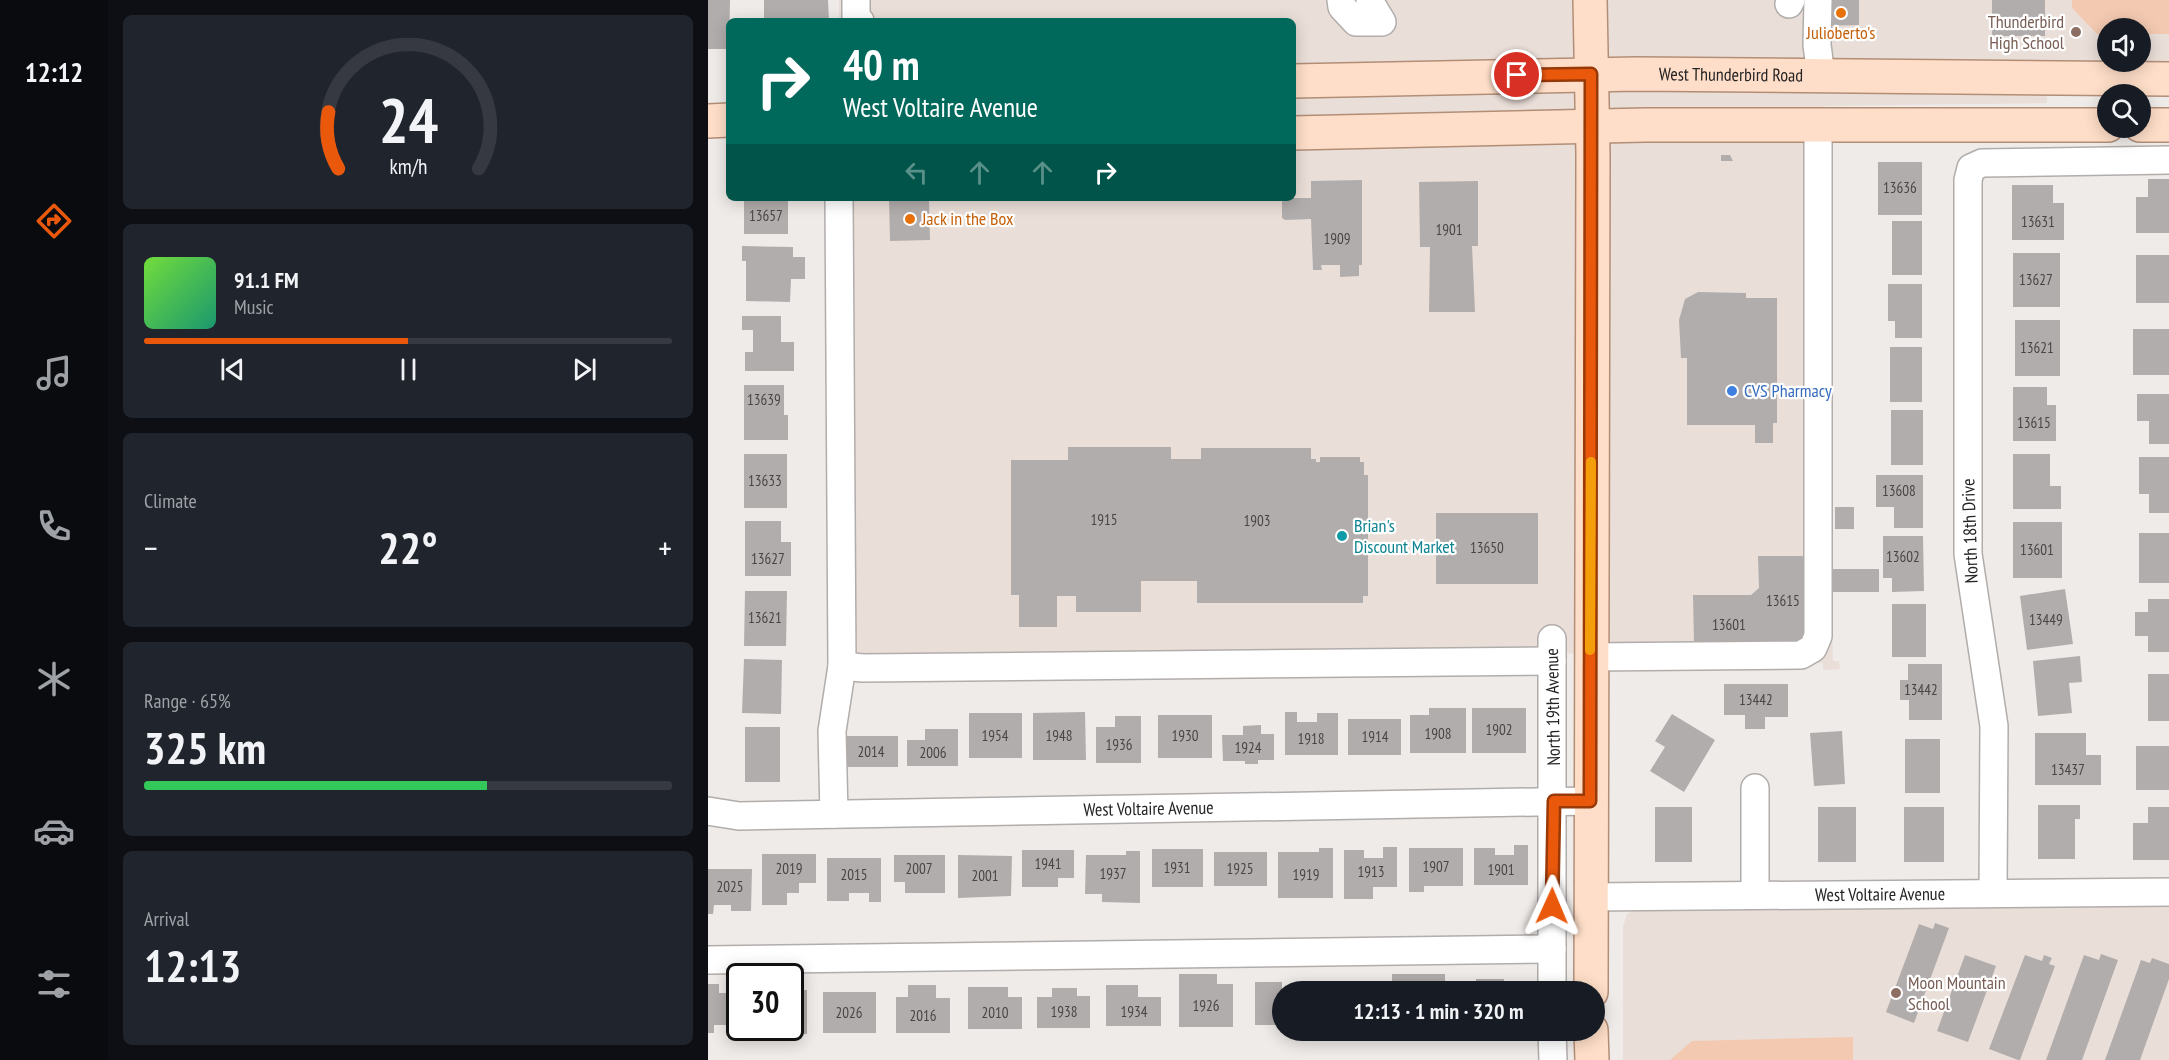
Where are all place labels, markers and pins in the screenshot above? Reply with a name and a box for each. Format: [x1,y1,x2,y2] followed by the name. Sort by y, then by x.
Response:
[1834,6,1848,20] marker: Julioberto's
[1988,10,2065,54] place label: Thunderbird High School
[1806,21,1875,44] place label: Julioberto's
[2069,25,2083,39] marker: Thunderbird High School
[1491,49,1542,100] pin
[921,207,1014,230] place label: Jack in the Box
[903,212,917,226] marker: Jack in the Box
[1744,379,1832,402] place label: CVS Pharmacy
[1725,384,1739,398] marker: CVS Pharmacy
[1354,514,1455,558] place label: Brian's Discount Market
[1335,529,1349,543] marker: Brian's Discount Market
[1908,971,2006,1015] place label: Moon Mountain School
[1889,986,1903,1000] marker: Moon Mountain School

